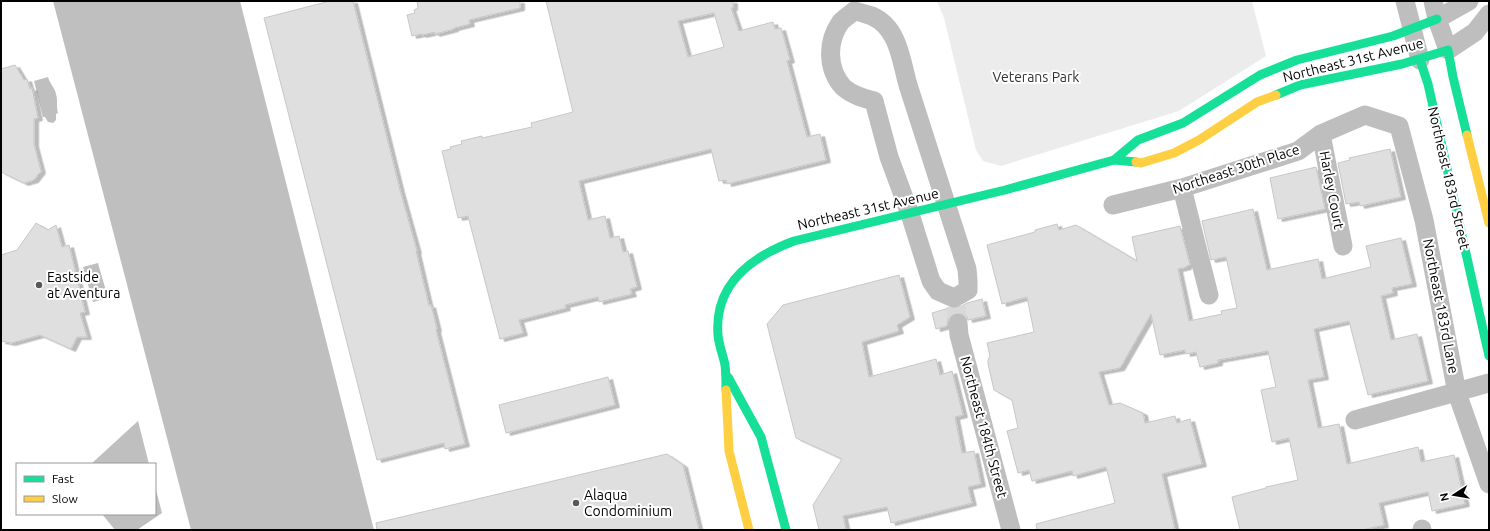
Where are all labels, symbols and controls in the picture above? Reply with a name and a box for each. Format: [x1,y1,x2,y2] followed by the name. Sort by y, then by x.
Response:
[1281,35,1425,85] street label: Northeast 31st Avenue
[993,69,1079,85] park label: Veterans Park
[1425,105,1473,251] street label: Northeast 183rd Street
[1170,141,1302,197] street label: Northeast 30th Place
[1317,150,1348,231] street label: Harley Court
[796,185,940,233] street label: Northeast 31st Avenue
[1420,237,1462,375] street label: Northeast 183rd Lane
[47,269,120,301] place label: Eastside at Aventura
[34,280,44,290] marker: Eastside at Aventura
[957,354,1011,500] street label: Northeast 184th Street
[16,463,156,515] legend
[52,472,74,485] text: Fast
[1434,475,1474,515] north arrow
[584,487,672,519] place label: Alaqua Condominium
[52,492,78,505] text: Slow
[1437,492,1451,502] text: N
[571,498,581,508] marker: Alaqua Condominium

